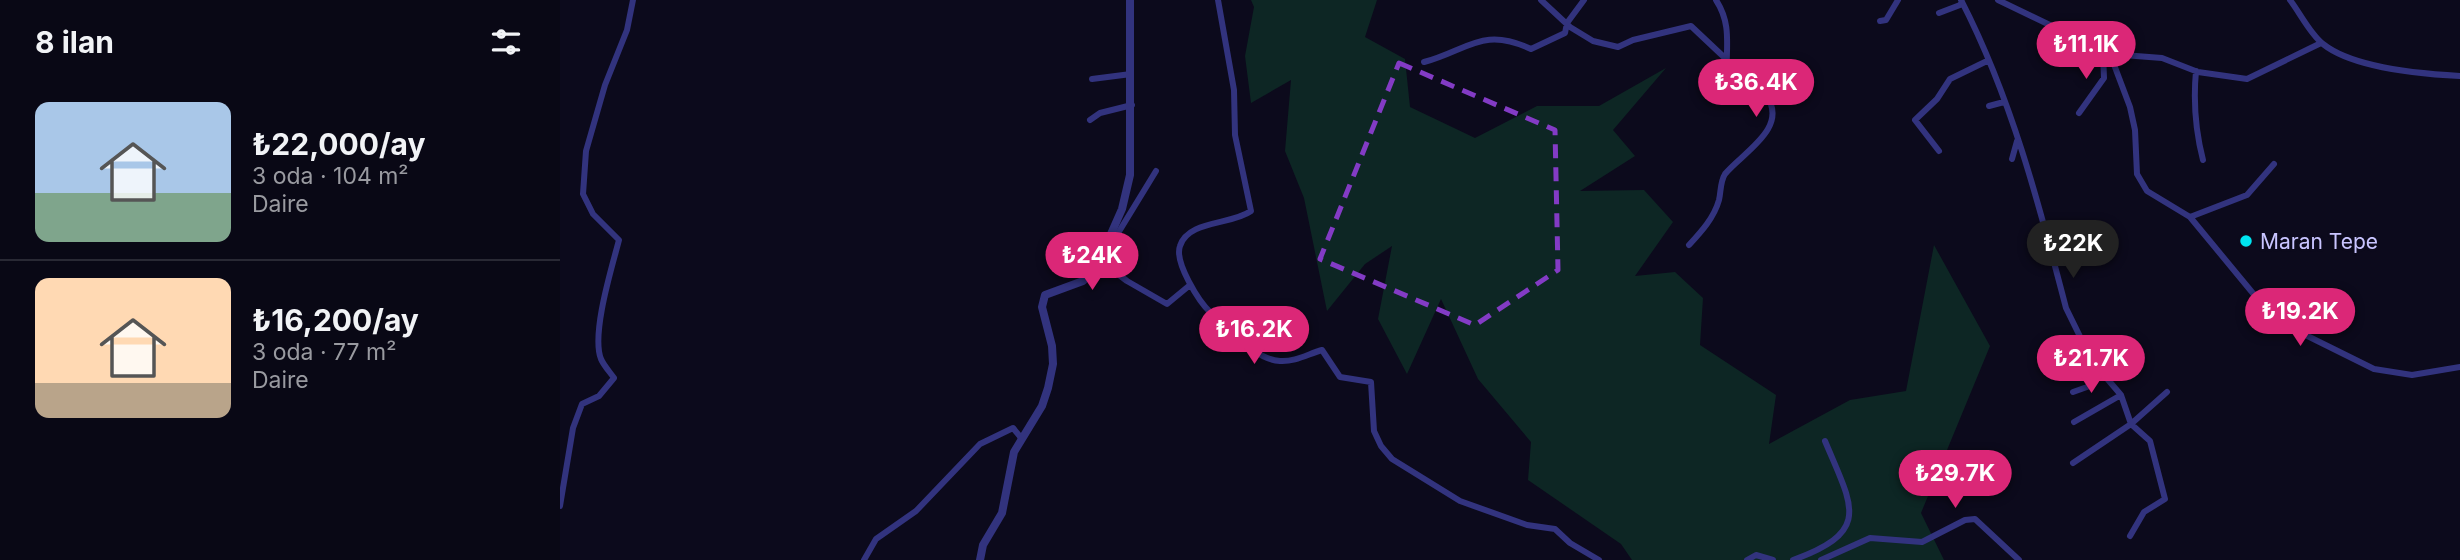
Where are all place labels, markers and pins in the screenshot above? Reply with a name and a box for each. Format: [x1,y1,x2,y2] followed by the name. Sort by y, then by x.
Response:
[2029,22,2143,81] pin: ₺11.1K
[1699,60,1813,119] pin: ₺36.4K
[2032,220,2114,280] pin: ₺22K
[2260,229,2378,254] place label: Maran Tepe
[1051,232,1133,292] pin: ₺24K
[2238,233,2254,249] marker: Maran Tepe
[2243,288,2357,348] pin: ₺19.2K
[1197,306,1311,366] pin: ₺16.2K
[2034,336,2148,395] pin: ₺21.7K
[1898,450,2012,510] pin: ₺29.7K

